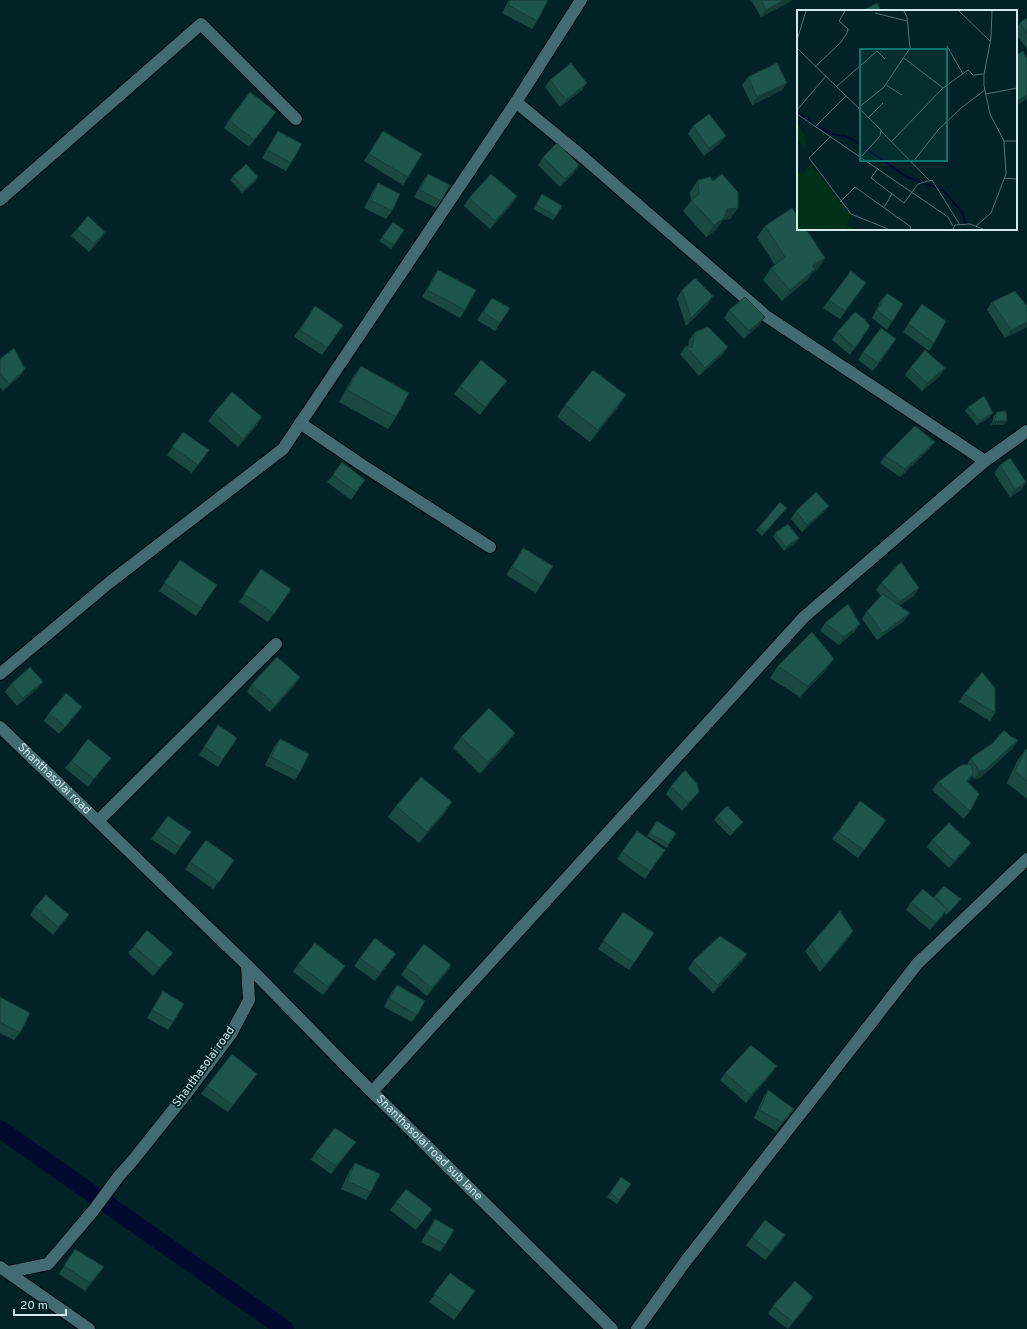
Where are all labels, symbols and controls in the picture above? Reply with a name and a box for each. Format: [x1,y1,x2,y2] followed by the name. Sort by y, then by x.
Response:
[797,10,1017,230] inset map
[14,740,94,818] street label: Shanthasolai road
[169,1023,239,1111] street label: Shanthasolai road
[372,1092,486,1204] street label: Shanthasolai road sub lane
[14,1291,66,1317] scale bar
[20,1298,48,1314] text: 20 m

